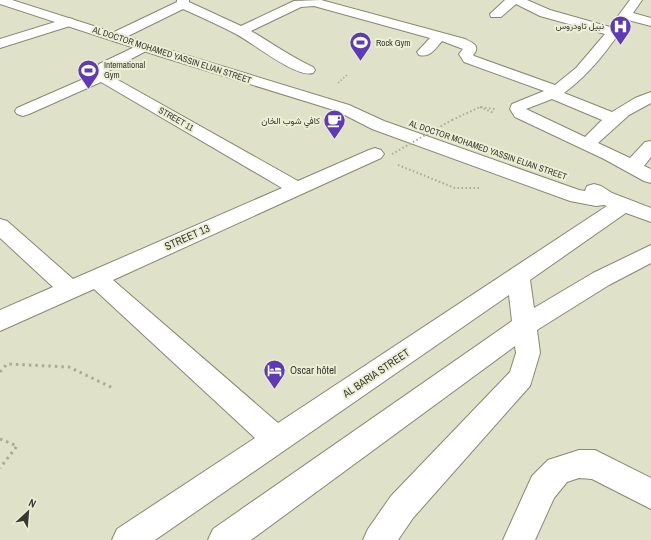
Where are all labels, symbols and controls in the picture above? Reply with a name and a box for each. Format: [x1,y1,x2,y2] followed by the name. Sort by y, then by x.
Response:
[607,13,633,46] hospital icon: نبيل تاودروس
[555,20,604,32] place label: نبيل تاودروس
[90,23,253,87] street label: AL DOCTOR MOHAMED YASSIN ELIAN STREET
[347,30,373,63] sports icon: Rock Gym
[376,37,410,49] place label: Rock Gym
[76,57,102,90] sports icon: International Gym
[104,59,145,81] place label: International Gym
[156,104,196,134] street label: STREET 11
[322,108,348,141] cafe icon: كافي شوب الخان
[261,115,320,128] place label: كافي شوب الخان
[406,117,569,183] street label: AL DOCTOR MOHAMED YASSIN ELIAN STREET
[162,221,212,253] street label: STREET 13
[339,345,413,401] street label: AL BARIA STREET
[261,357,287,390] hotel icon: Oscar hôtel
[290,363,336,377] place label: Oscar hôtel
[8,492,48,532] north arrow
[26,495,38,511] text: N

